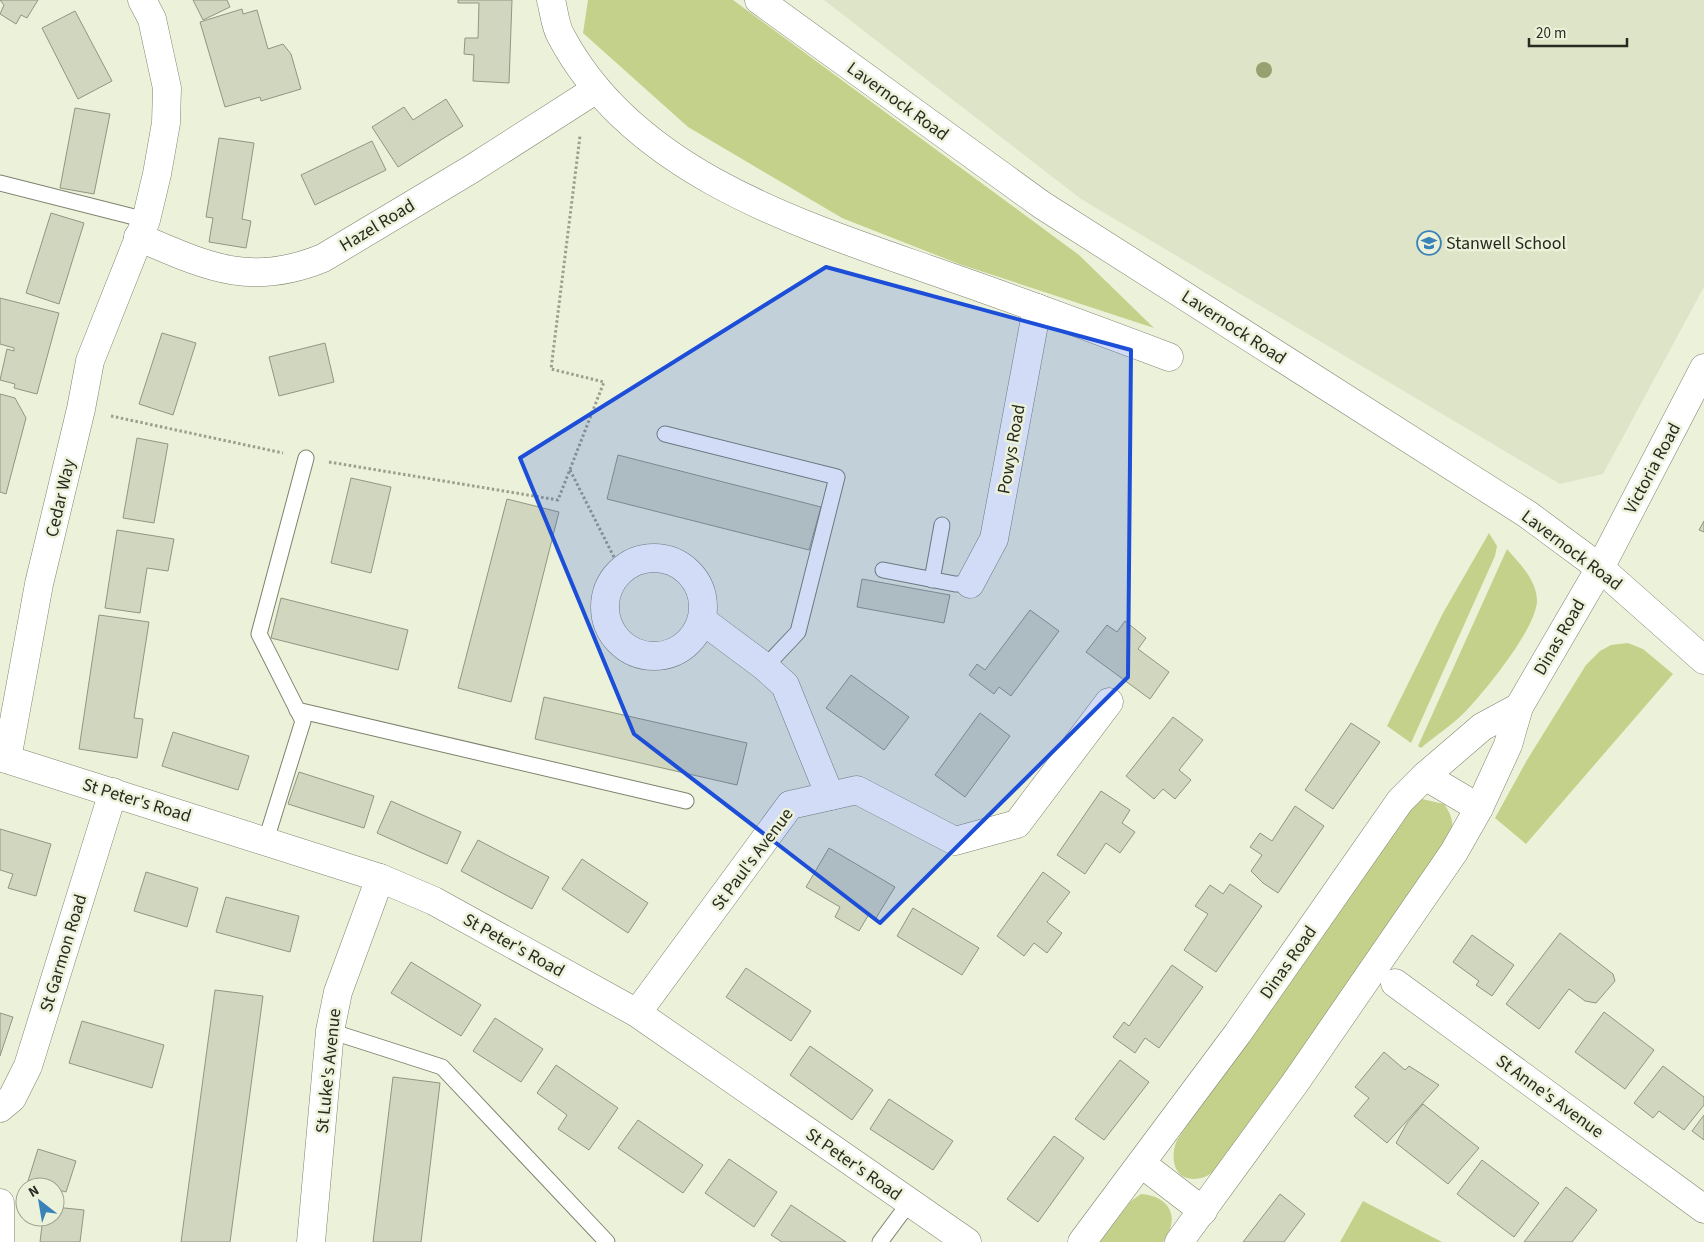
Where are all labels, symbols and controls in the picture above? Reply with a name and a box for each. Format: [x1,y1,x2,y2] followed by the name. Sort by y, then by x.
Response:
[1529,15,1626,47] scale bar
[1536,23,1566,44] text: 20 m
[842,56,954,147] street label: Lavernock Road
[335,193,420,258] street label: Hazel Road
[1416,230,1442,256] school or university icon: Stanwell School
[1446,231,1566,256] place label: Stanwell School
[1176,284,1291,371] street label: Lavernock Road
[991,402,1032,496] street label: Powys Road
[1618,419,1687,518] street label: Victoria Road
[39,456,82,540] street label: Cedar Way
[1516,504,1627,597] street label: Lavernock Road
[1528,595,1591,680] street label: Dinas Road
[80,772,194,829] street label: St Peter's Road
[706,803,799,916] street label: St Paul's Avenue
[34,891,93,1015] street label: St Garmon Road
[459,907,569,984] street label: St Peter's Road
[1254,921,1323,1004] street label: Dinas Road
[310,1007,347,1135] street label: St Luke's Avenue
[1491,1049,1609,1144] street label: St Anne's Avenue
[801,1122,907,1207] street label: St Peter's Road
[15,1177,65,1227] north arrow
[25,1181,43,1203] text: N

